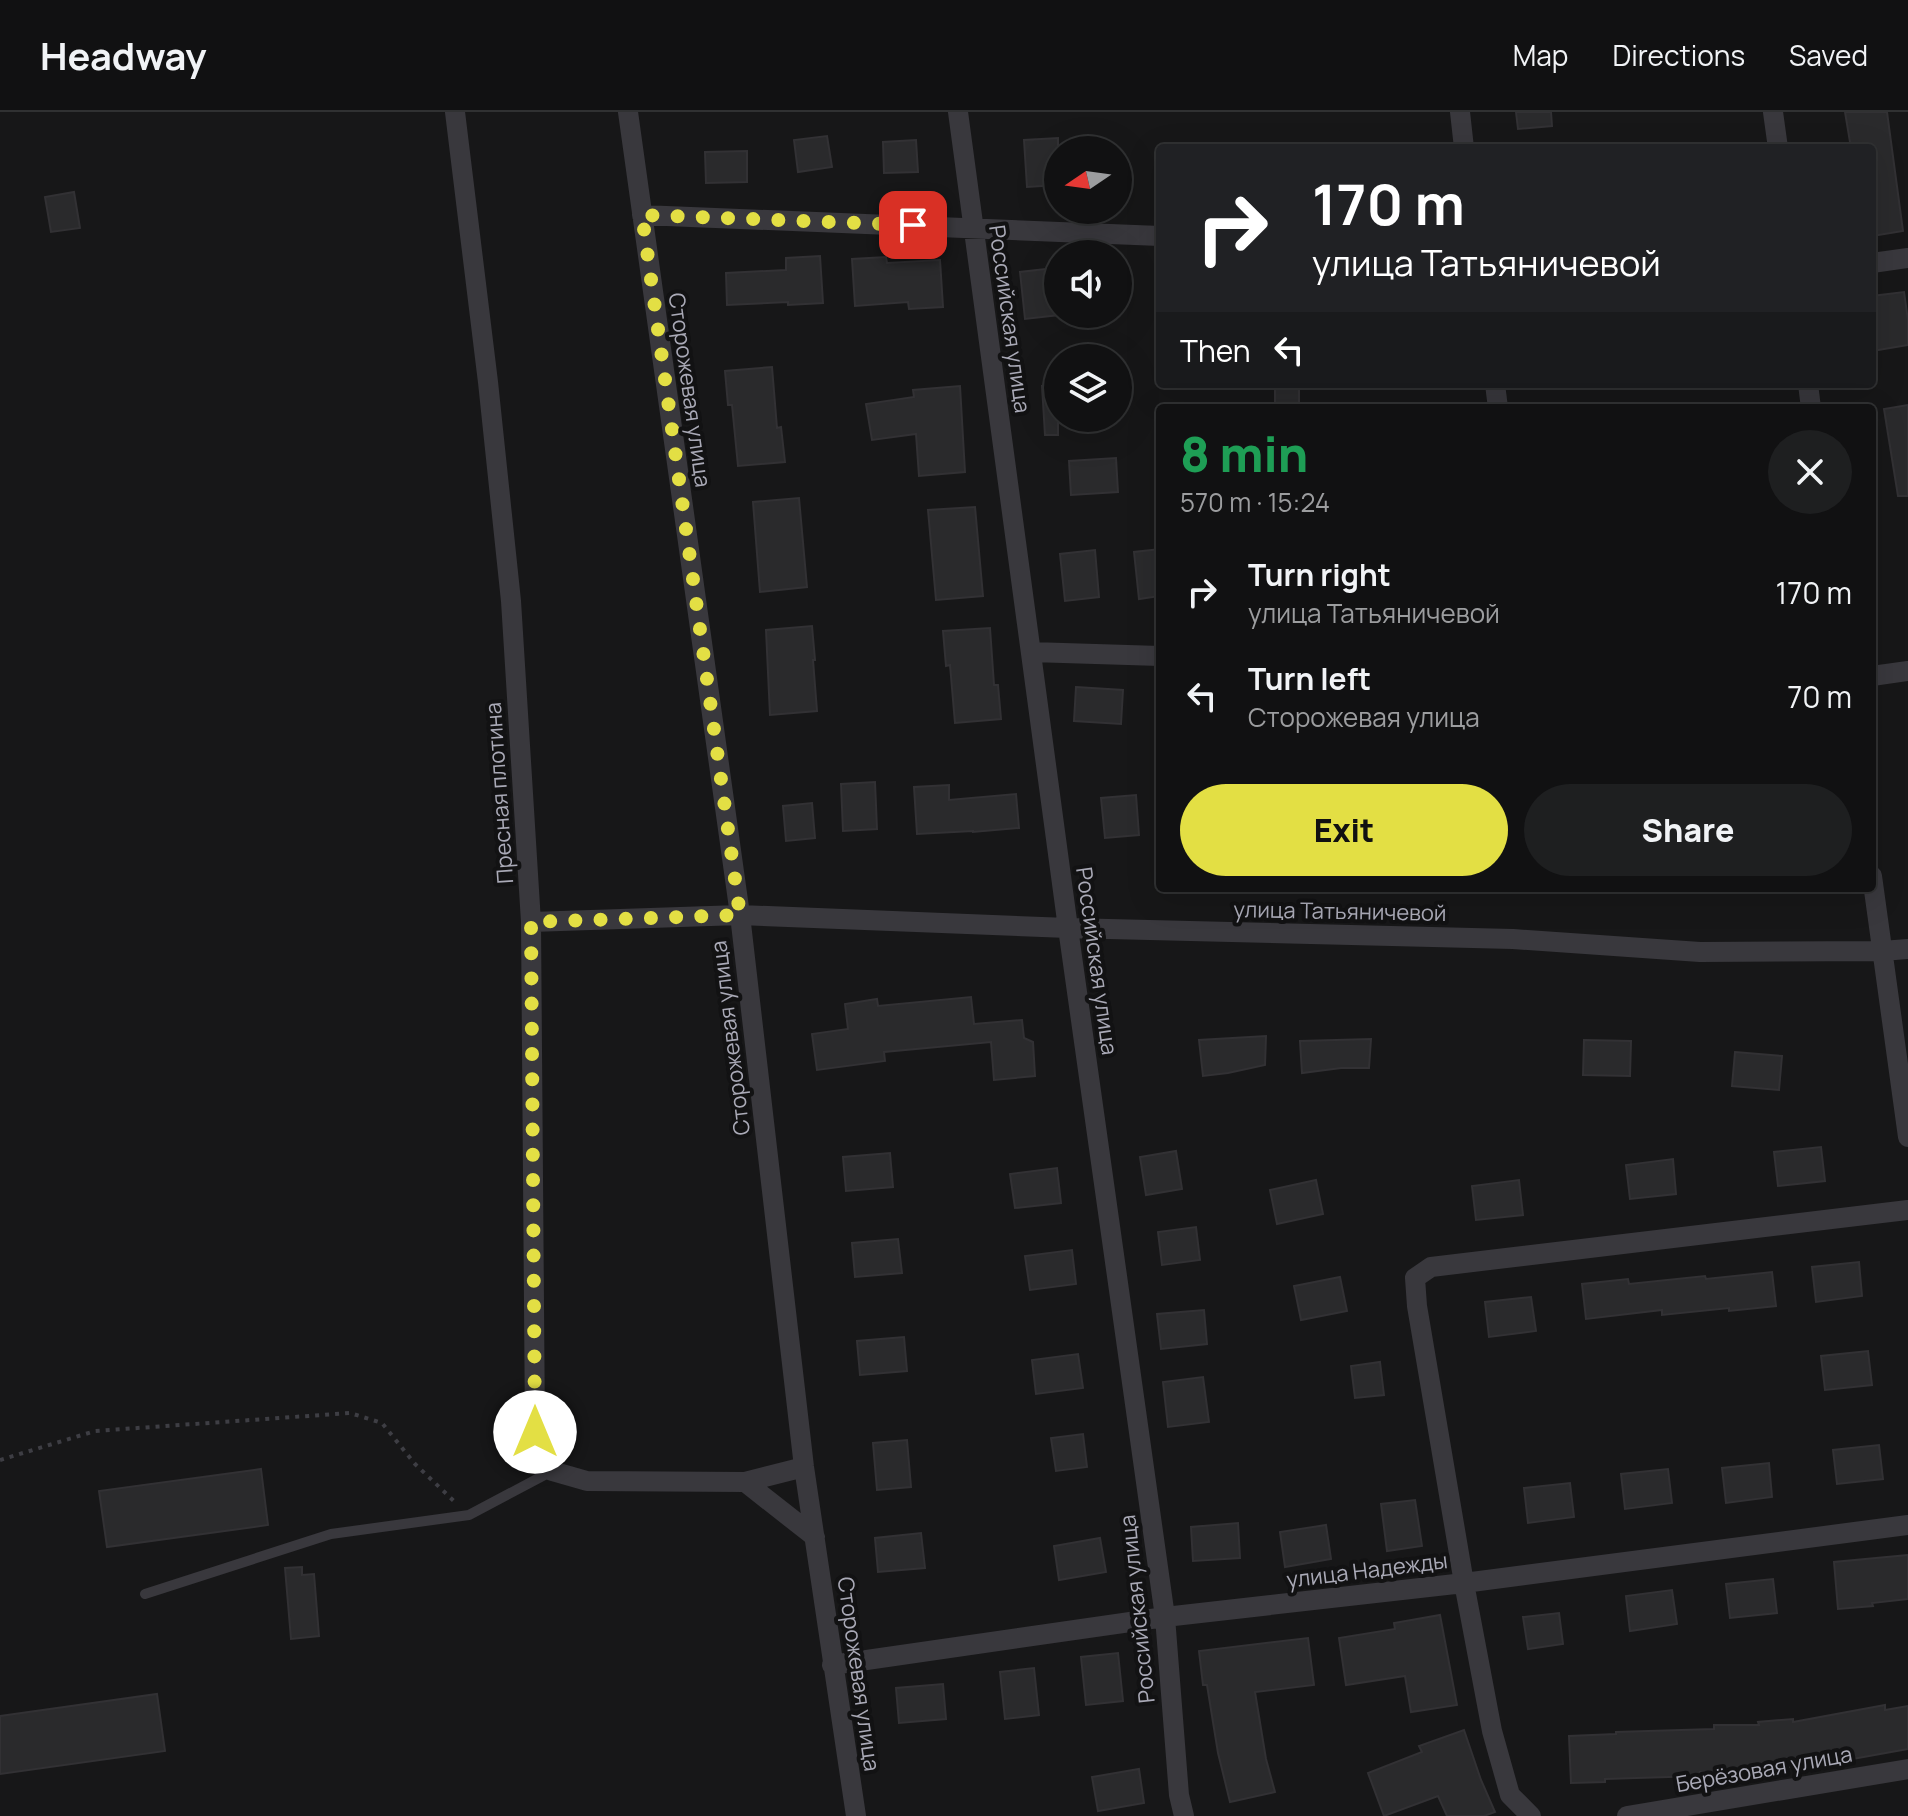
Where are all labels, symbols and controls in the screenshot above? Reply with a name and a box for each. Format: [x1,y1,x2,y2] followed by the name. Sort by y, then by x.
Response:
[40,29,207,81] text: Headway
[1513,36,1568,74] text: Map
[1612,36,1745,74] text: Directions
[1789,36,1868,74] text: Saved
[1044,136,1132,224] north arrow
[1044,136,1132,432] map controls
[1312,165,1465,242] text: 170 m
[1180,176,1284,280] icon: right
[879,191,947,259] pin
[891,203,935,247] icon: arrive
[982,223,1038,415] street label: Российская улица
[1312,238,1661,287] text: улица Татьяничевой
[1044,240,1132,328] button: sound
[662,291,718,489] street label: Сторожевая улица
[1267,328,1311,372] icon: left
[1180,330,1251,371] text: Then
[1044,344,1132,432] button: layers
[1180,421,1308,486] text: 8 min
[1768,430,1852,514] button: close
[1180,484,1330,520] text: 570 m · 15:24
[1248,554,1391,595] text: Turn right
[1180,570,1224,614] icon: right
[1775,572,1852,613] text: 170 m
[1248,595,1500,631] text: улица Татьяничевой
[1248,658,1371,699] text: Turn left
[1180,674,1224,718] icon: left
[1787,676,1852,717] text: 70 m
[1248,699,1480,735] text: Сторожевая улица
[478,701,520,885] street label: Пресная плотина
[1180,784,1508,876] button: Exit
[1524,784,1852,876] button: Share
[1069,865,1125,1057] street label: Российская улица
[1233,894,1447,928] street label: улица Татьяничевой
[703,939,757,1137] street label: Сторожевая улица
[493,1390,577,1474] position arrow
[1112,1513,1162,1705] street label: Российская улица
[1285,1545,1449,1595] street label: улица Надежды
[831,1575,887,1773] street label: Сторожевая улица
[1674,1739,1854,1799] street label: Берёзовая улица

